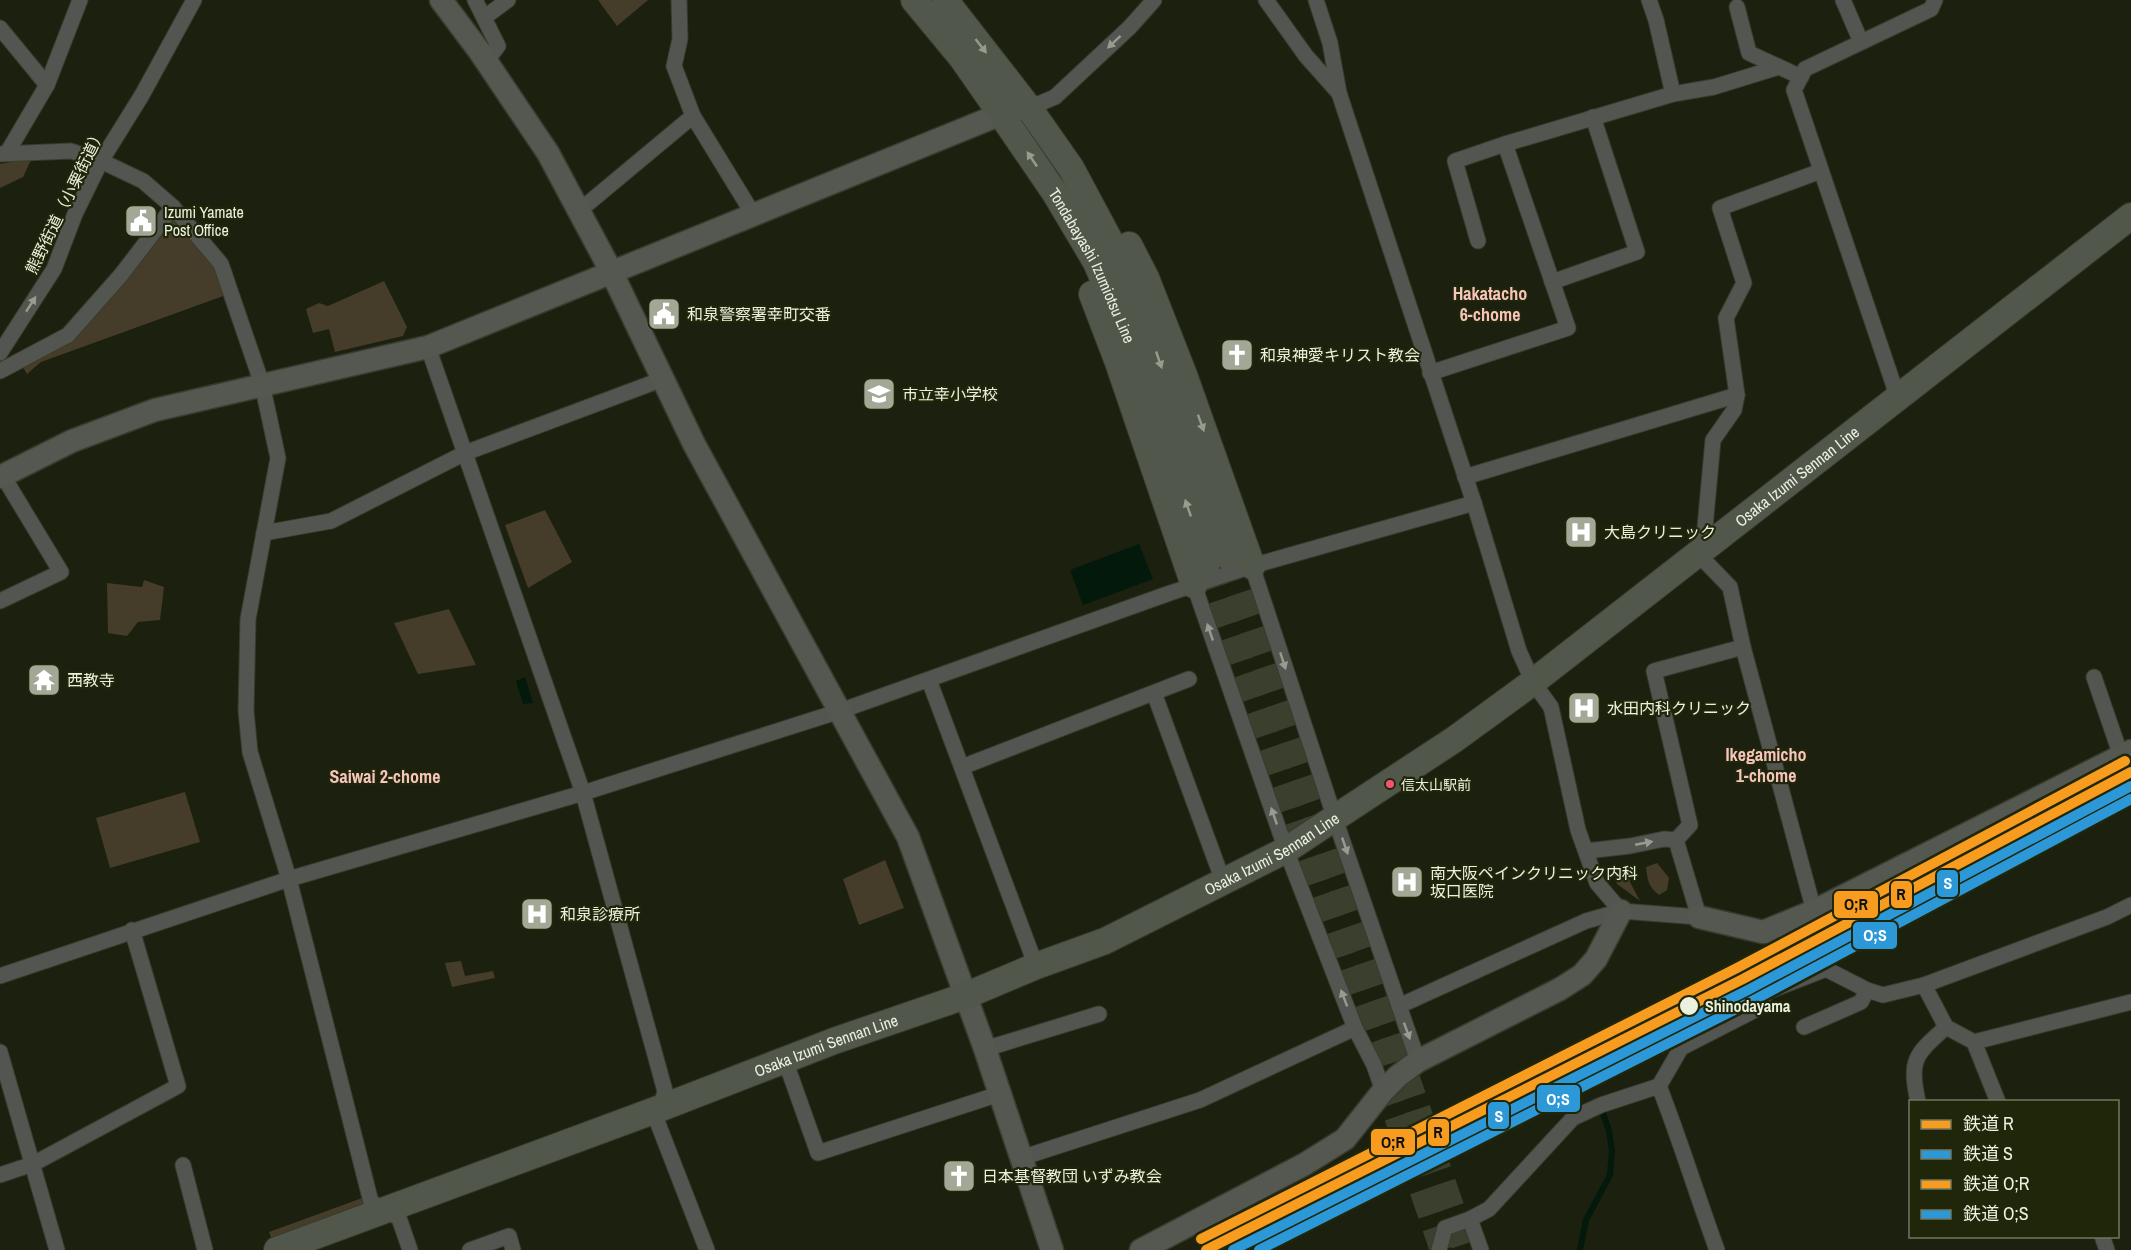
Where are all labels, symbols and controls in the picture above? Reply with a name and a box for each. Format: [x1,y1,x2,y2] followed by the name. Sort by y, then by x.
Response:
[1107,35,1122,48] one-way arrow
[975,38,987,53] one-way arrow
[20,124,110,278] street label: 熊野街道（小栗街道）
[1027,151,1038,167] one-way arrow
[1044,184,1141,347] street label: Tondabayashi Izumiotsu Line
[164,201,244,241] place label: Izumi Yamate Post Office
[123,203,159,239] public building icon: Izumi Yamate Post Office
[1453,281,1527,327] district label: Hakatacho 6-chome
[26,296,37,312] one-way arrow
[646,296,682,332] public building icon: 和泉警察署幸町交番
[687,303,831,325] place label: 和泉警察署幸町交番
[1219,337,1255,373] church icon: 和泉神愛キリスト教会
[1260,344,1420,366] place label: 和泉神愛キリスト教会
[1155,351,1164,369] one-way arrow
[861,376,897,412] school or university icon: 市立幸小学校
[902,383,998,405] place label: 市立幸小学校
[1197,414,1207,432] one-way arrow
[1730,421,1864,532] street label: Osaka Izumi Sennan Line
[1183,499,1192,517] one-way arrow
[1563,514,1599,550] hospital icon: 大島クリニック
[1604,521,1716,543] place label: 大島クリニック
[1205,623,1215,641] one-way arrow
[1279,652,1289,670] one-way arrow
[26,662,62,698] temple icon: 西教寺
[67,669,115,691] place label: 西教寺
[1566,690,1602,726] hospital icon: 水田内科クリニック
[1607,697,1751,719] place label: 水田内科クリニック
[1725,742,1807,788] district label: Ikegamicho 1-chome
[330,764,440,789] district label: Saiwai 2-chome
[1401,776,1471,794] place label: 信太山駅前
[1384,778,1396,790] marker: 信太山駅前
[1200,807,1343,900] street label: Osaka Izumi Sennan Line
[1269,807,1279,825] one-way arrow
[1340,837,1350,855] one-way arrow
[1635,838,1654,847] one-way arrow
[1430,862,1638,902] place label: 南大阪ペインクリニック内科 坂口医院
[1389,864,1425,900] hospital icon: 南大阪ペインクリニック内科 坂口医院
[1936,869,1959,898] line badge: S
[1944,872,1953,894] text: S
[1890,880,1913,909] line badge: R
[1896,883,1906,905] text: R
[1833,890,1879,919] line badge: O;R
[1844,893,1869,915] text: O;R
[519,896,555,932] hospital icon: 和泉診療所
[560,903,640,925] place label: 和泉診療所
[1852,921,1898,950] line badge: O;S
[1863,924,1887,946] text: O;S
[1339,989,1349,1007] one-way arrow
[1678,995,1700,1017] marker: Shinodayama
[1705,995,1791,1017] place label: Shinodayama
[751,1009,901,1082] street label: Osaka Izumi Sennan Line
[1403,1022,1413,1040] one-way arrow
[1536,1084,1581,1113] line badge: O;S
[1546,1088,1570,1110] text: O;S
[1909,1100,2119,1238] legend
[1487,1101,1510,1130] line badge: S
[1495,1105,1504,1127] text: S
[1963,1111,2014,1136] text: 鉄道 R
[1427,1118,1450,1147] line badge: R
[1433,1121,1443,1143] text: R
[1370,1128,1416,1156] line badge: O;R
[1381,1131,1406,1153] text: O;R
[1963,1141,2013,1166] text: 鉄道 S
[941,1158,977,1194] church icon: 日本基督教団 いずみ教会
[982,1165,1162,1187] place label: 日本基督教団 いずみ教会
[1963,1171,2030,1196] text: 鉄道 O;R
[1963,1201,2029,1226] text: 鉄道 O;S

